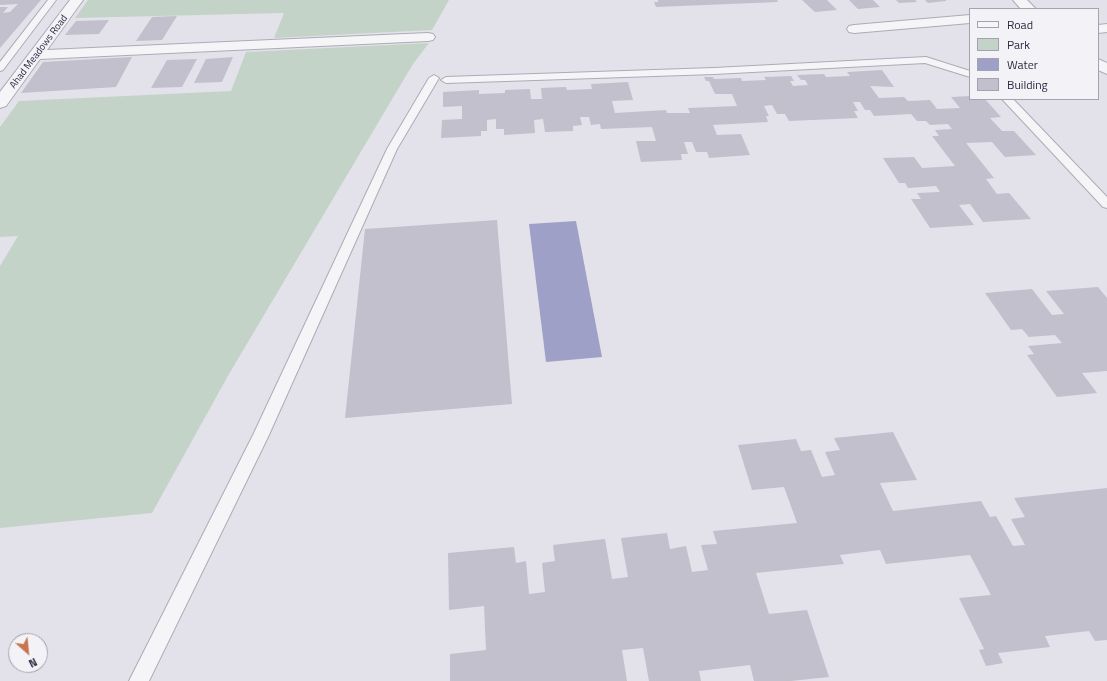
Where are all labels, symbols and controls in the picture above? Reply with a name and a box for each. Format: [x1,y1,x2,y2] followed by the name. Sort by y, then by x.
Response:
[969,8,1099,100] legend
[7,13,71,91] street label: Ahad Meadows Road
[1007,15,1033,34] text: Road
[1007,35,1030,54] text: Park
[1007,55,1038,74] text: Water
[1007,75,1048,94] text: Building
[8,633,48,673] north arrow
[26,654,40,672] text: N

